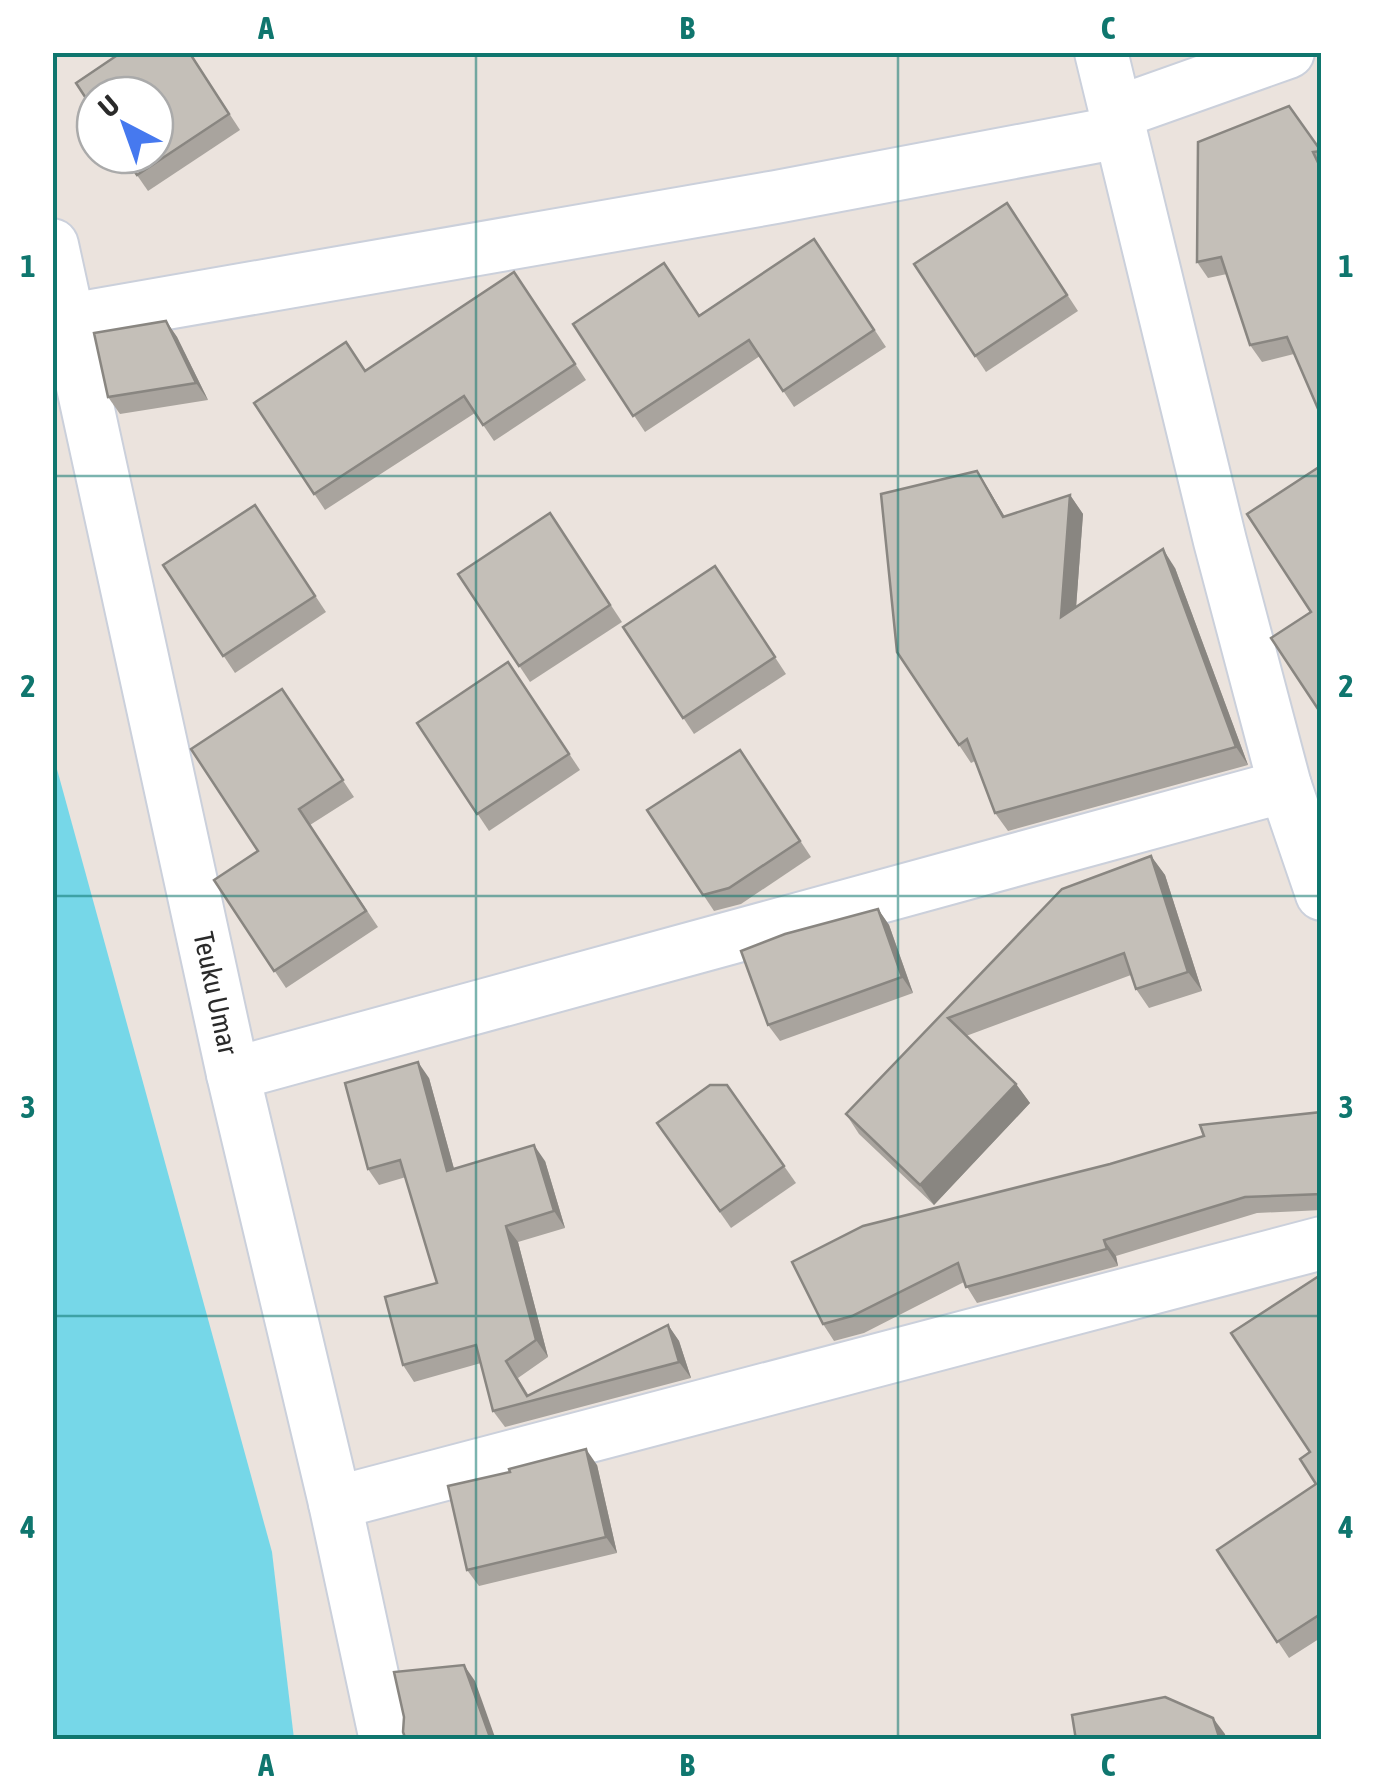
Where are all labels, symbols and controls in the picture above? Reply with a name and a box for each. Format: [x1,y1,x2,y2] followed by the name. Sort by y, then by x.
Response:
[257,9,274,46] text: A
[679,9,695,46] text: B
[1101,9,1116,46] text: C
[75,75,175,175] north arrow
[92,89,125,124] text: U
[20,247,36,284] text: 1
[1338,247,1354,284] text: 1
[20,667,36,704] text: 2
[1338,667,1354,704] text: 2
[187,929,245,1058] street label: Teuku Umar
[20,1088,36,1125] text: 3
[1338,1088,1354,1125] text: 3
[19,1508,36,1545] text: 4
[1337,1508,1354,1545] text: 4
[257,1746,274,1783] text: A
[679,1746,695,1783] text: B
[1101,1746,1116,1783] text: C

